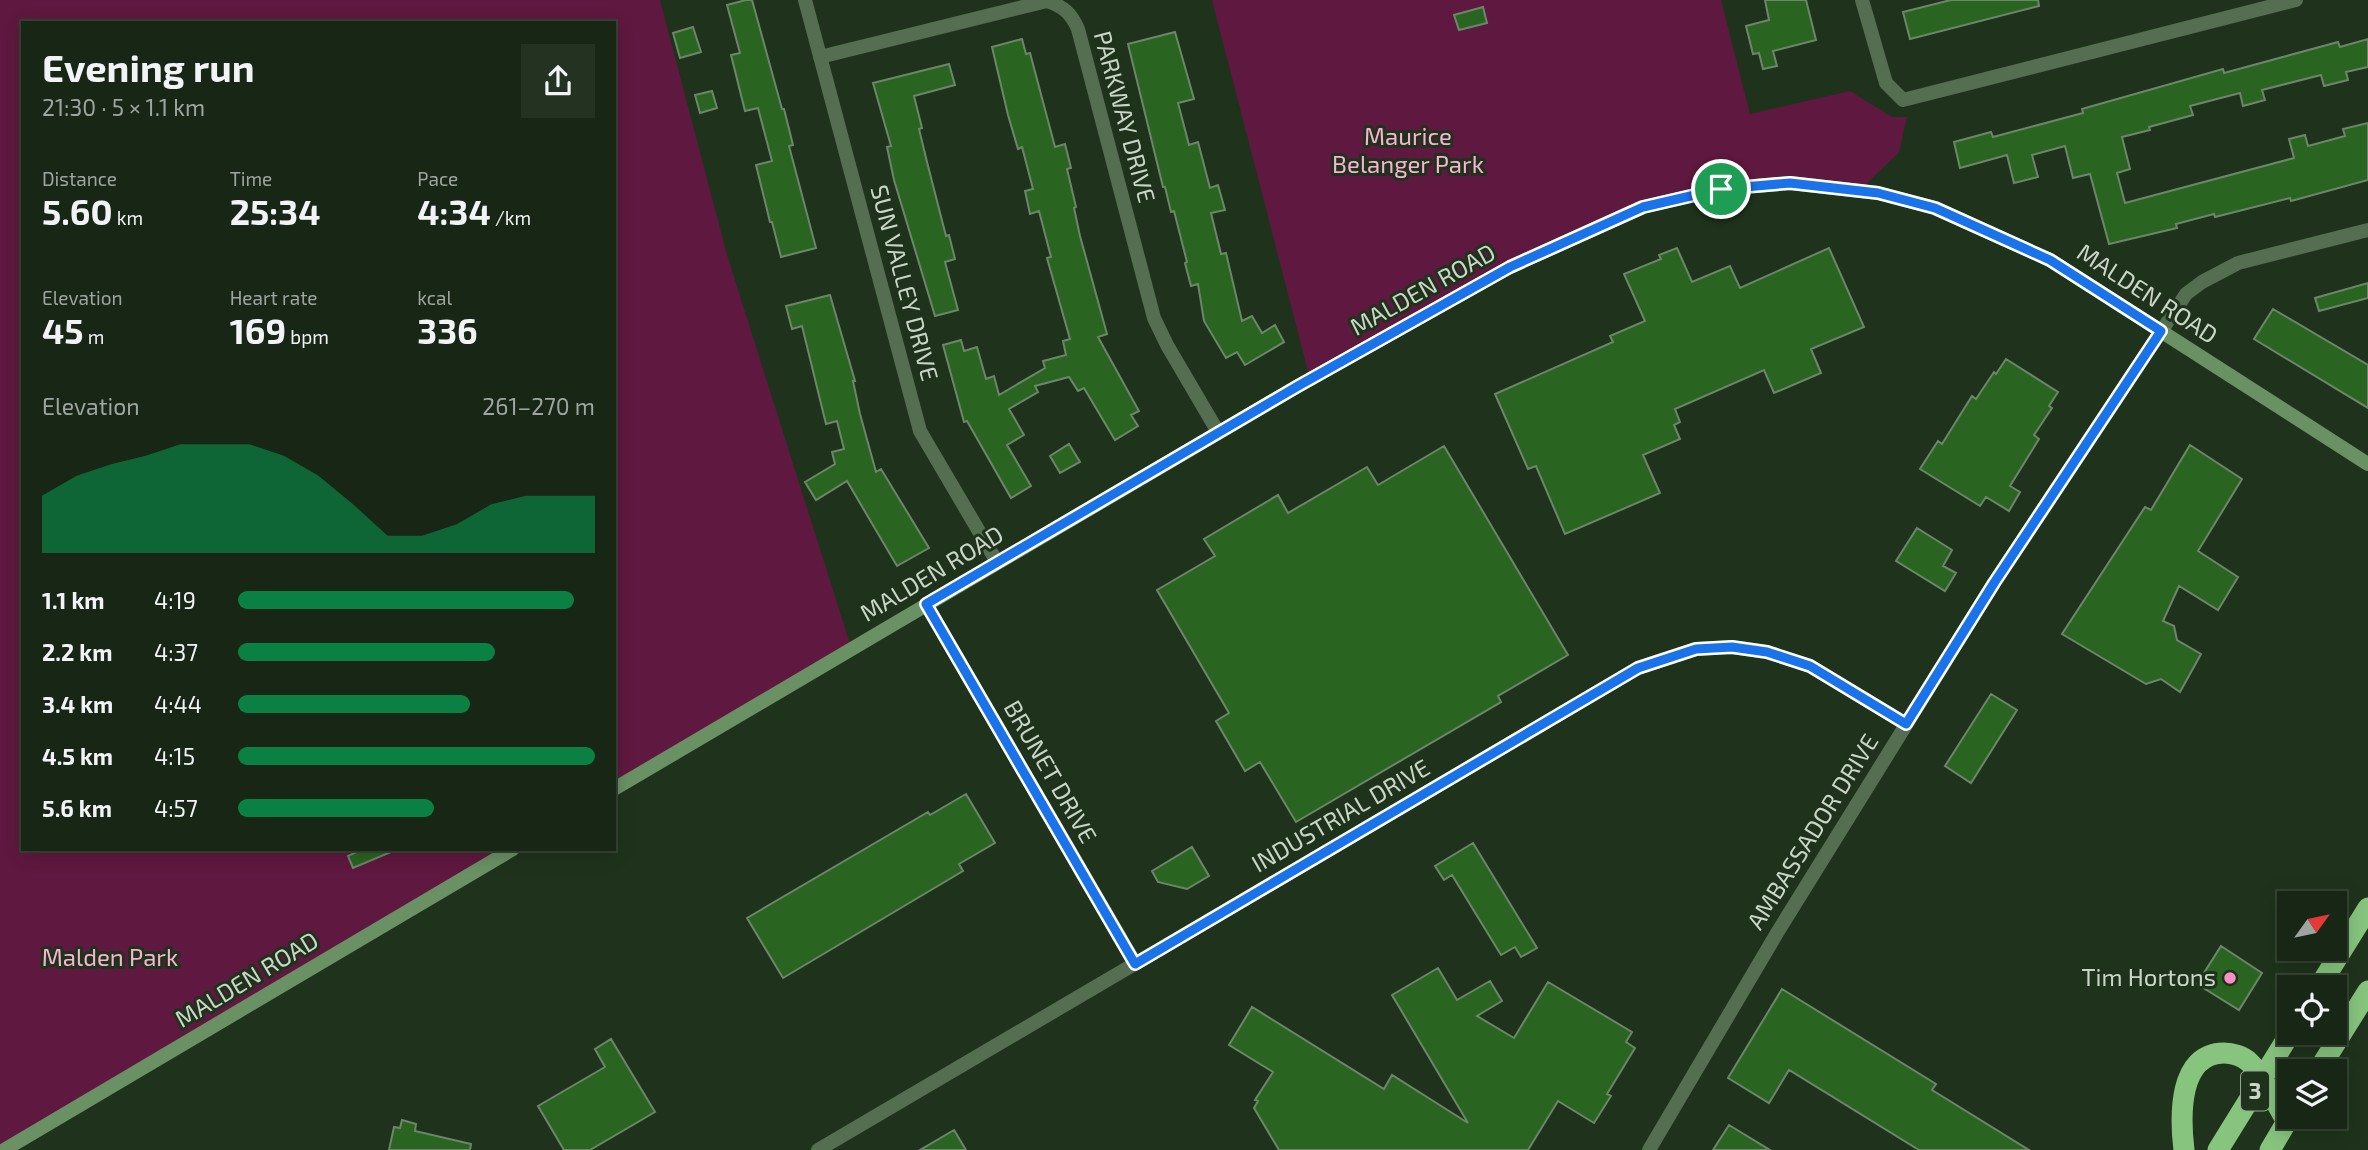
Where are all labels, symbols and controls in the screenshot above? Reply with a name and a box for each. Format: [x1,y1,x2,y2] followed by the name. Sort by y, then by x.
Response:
[1089,28,1162,206] street label: PARKWAY DRIVE
[42,44,255,90] text: Evening run
[521,44,595,118] button: share
[42,93,205,121] text: 21:30 · 5 × 1.1 km
[1332,121,1484,178] park label: Maurice Belanger Park
[1691,159,1751,219] pin
[42,167,117,190] text: Distance
[230,167,272,190] text: Time
[417,167,458,190] text: Pace
[1702,170,1740,208] icon: arrive
[865,182,946,384] street label: SUN VALLEY DRIVE
[42,190,113,232] text: 5.60
[230,190,320,232] text: 25:34
[417,190,491,232] text: 4:34
[113,206,143,229] text: km
[491,206,531,229] text: /km
[1345,237,1500,341] street label: MALDEN ROAD
[2072,237,2223,349] street label: MALDEN ROAD
[42,286,123,309] text: Elevation
[230,286,318,309] text: Heart rate
[417,286,452,309] text: kcal
[42,309,84,351] text: 45
[230,309,286,351] text: 169
[417,309,478,351] text: 336
[84,325,105,348] text: m
[286,325,329,348] text: bpm
[42,392,140,420] text: Elevation
[482,392,595,420] text: 261–270 m
[855,519,1008,627] street label: MALDEN ROAD
[42,586,105,614] text: 1.1 km
[154,586,196,614] text: 4:19
[42,638,112,666] text: 2.2 km
[154,638,198,666] text: 4:37
[42,690,113,718] text: 3.4 km
[154,690,202,718] text: 4:44
[999,695,1104,848] street label: BRUNET DRIVE
[1740,728,1884,934] street label: AMBASSADOR DRIVE
[42,742,113,770] text: 4.5 km
[154,742,195,770] text: 4:15
[1246,752,1434,877] street label: INDUSTRIAL DRIVE
[42,794,112,822] text: 5.6 km
[154,794,198,822] text: 4:57
[2277,891,2347,961] north arrow
[2277,891,2347,1129] map controls
[170,925,323,1033] street label: MALDEN ROAD
[42,942,178,971] park label: Malden Park
[2082,962,2216,991] place label: Tim Hortons
[2222,970,2238,986] marker: Tim Hortons
[2277,975,2347,1045] button: locate
[2277,1059,2347,1129] button: layers
[2241,1072,2269,1110] road number: 3

